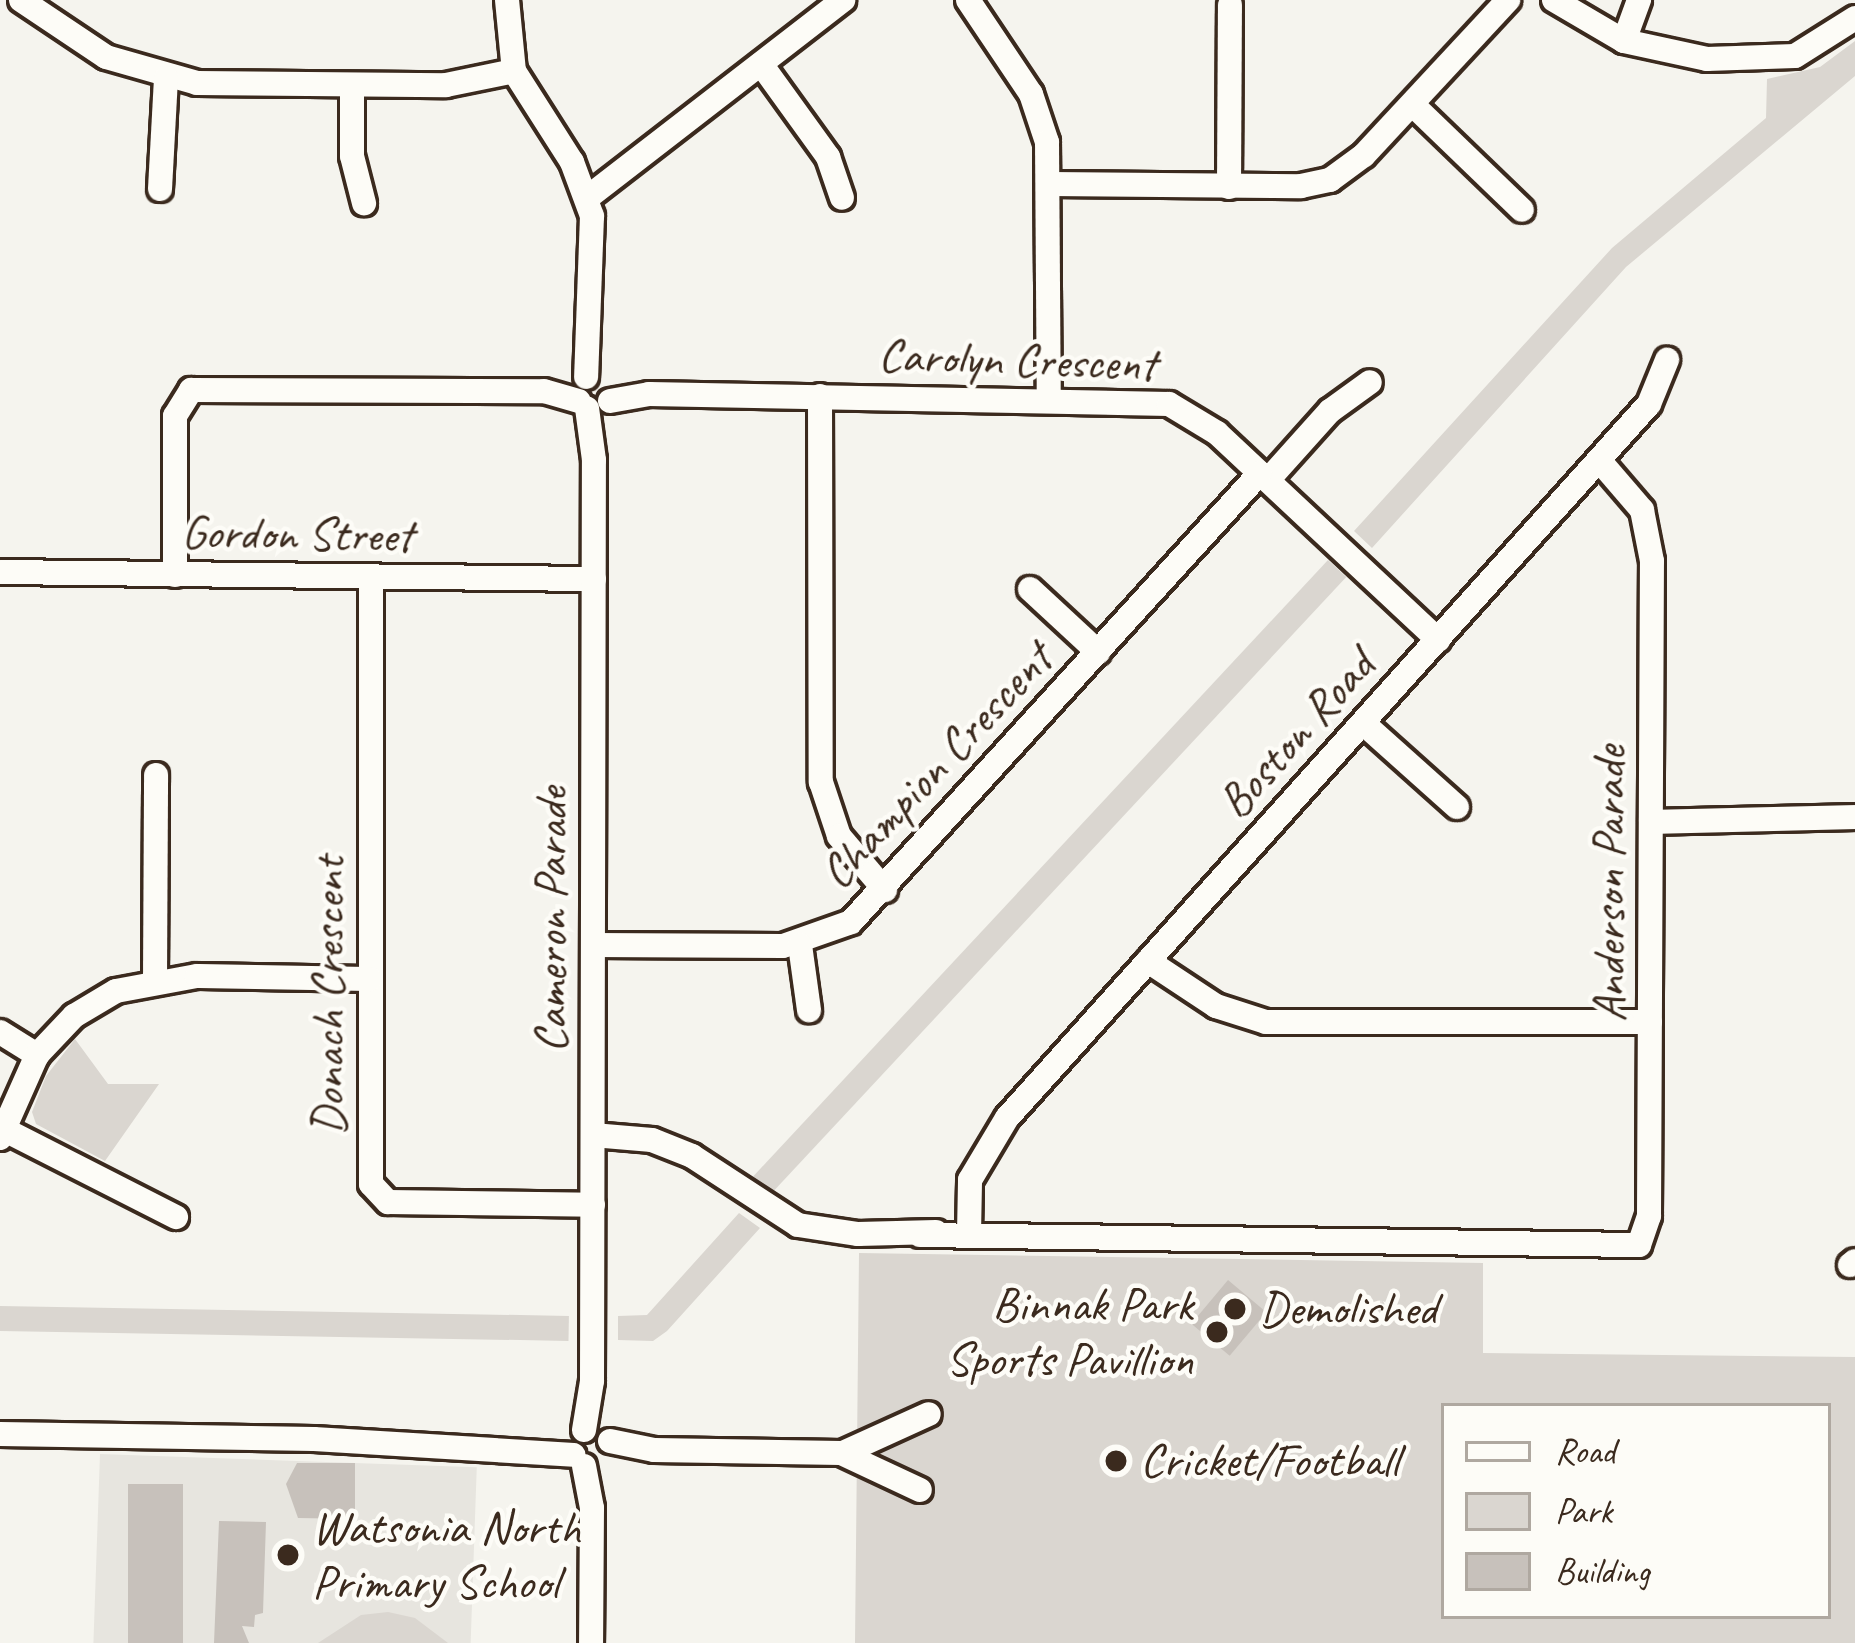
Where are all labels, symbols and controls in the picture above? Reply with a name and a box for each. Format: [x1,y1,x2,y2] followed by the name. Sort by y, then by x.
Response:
[877,326,1157,394] street label: Carolyn Crescent
[181,503,413,565] street label: Gordon Street
[807,631,1065,901] street label: Champion Crescent
[1206,639,1386,829] street label: Boston Road
[1580,746,1638,1022] street label: Anderson Parade
[522,787,580,1053] street label: Cameron Parade
[299,856,357,1136] street label: Donach Crescent
[944,1275,1193,1388] place label: Binnak Park Sports Pavillion
[1259,1280,1437,1338] place label: Demolished
[1222,1296,1248,1322] marker: Demolished
[1204,1319,1230,1345] marker: Binnak Park Sports Pavillion
[1441,1403,1831,1619] legend
[1555,1428,1615,1474] text: Road
[1140,1432,1398,1490] place label: Cricket/Football
[1103,1448,1129,1474] marker: Cricket/Football
[1555,1488,1612,1534] text: Park
[312,1498,581,1611] place label: Watsonia North Primary School
[275,1542,301,1568] marker: Watsonia North Primary School
[1555,1548,1650,1594] text: Building

